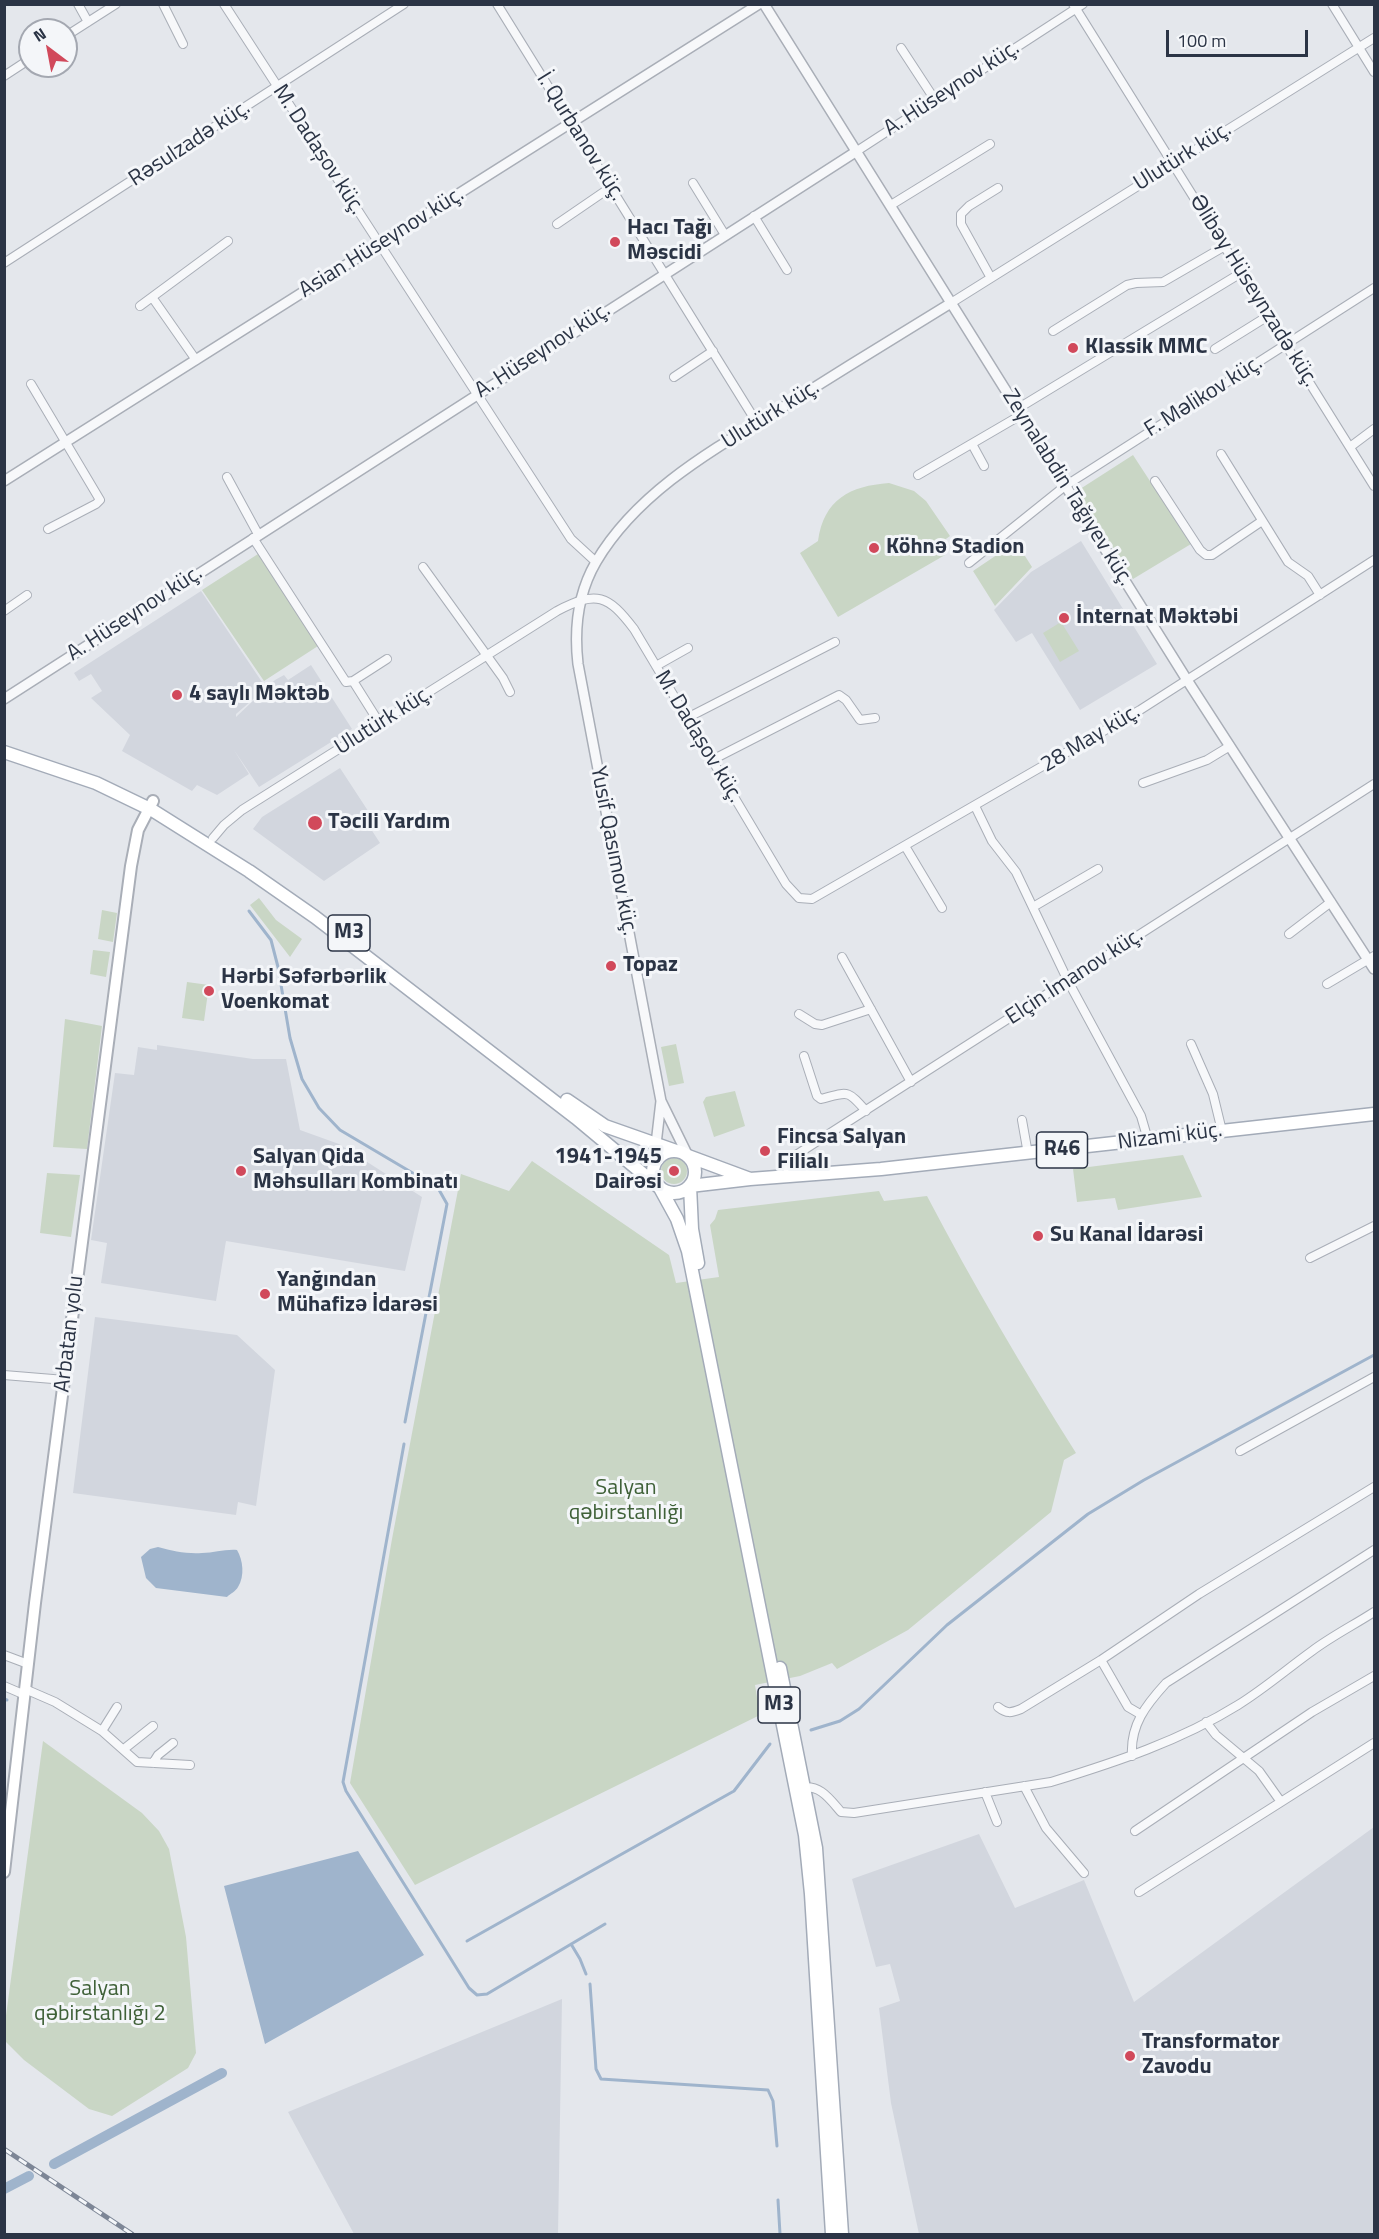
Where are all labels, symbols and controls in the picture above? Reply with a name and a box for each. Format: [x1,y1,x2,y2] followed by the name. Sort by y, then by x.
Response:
[18,18,78,78] north arrow
[1169,18,1312,56] scale bar
[28,21,51,48] text: N
[1177,27,1226,54] text: 100 m
[879,35,1025,143] street label: A. Hüseynov küç.
[530,68,630,206] street label: İ. Qurbanov küç.
[266,80,370,220] street label: M. Dadaşov küç.
[124,95,256,193] street label: Rəsulzadə küç.
[1129,117,1237,197] street label: Ulutürk küç.
[295,182,469,304] street label: Asian Hüseynov küç.
[1183,190,1323,392] street label: Əlibəy Hüseynzadə küç.
[627,216,712,268] place label: Hacı Tağı Məscidi
[608,235,622,249] marker: Hacı Tağı Məscidi
[470,297,616,405] street label: A. Hüseynov küç.
[1085,335,1208,361] place label: Klassik MMC
[1066,341,1080,355] marker: Klassik MMC
[1140,350,1268,444] street label: F. Məlikov küç.
[717,375,825,455] street label: Ulutürk küç.
[996,385,1138,591] street label: Zeynalabdin Tağıyev küç.
[886,535,1025,561] place label: Köhnə Stadion
[867,541,881,555] marker: Köhnə Stadion
[62,560,208,668] street label: A. Hüseynov küç.
[1076,605,1238,631] place label: İnternat Məktəbi
[1057,611,1071,625] marker: İnternat Məktəbi
[648,666,748,808] street label: M. Dadaşov küç.
[330,681,438,761] street label: Ulutürk küç.
[189,682,330,708] place label: 4 saylı Məktəb
[170,688,184,702] marker: 4 saylı Məktəb
[1037,699,1145,779] street label: 28 May küç.
[584,764,642,938] street label: Yusif Qasımov küç.
[328,810,450,836] place label: Təcili Yardım
[306,814,324,832] marker: Təcili Yardım
[328,915,370,951] road number: M3
[1001,923,1149,1031] street label: Elçin İmanov küç.
[623,953,678,979] place label: Topaz
[604,959,618,973] marker: Topaz
[221,965,387,1016] place label: Hərbi Səfərbərlik Voenkomat
[202,984,216,998] marker: Hərbi Səfərbərlik Voenkomat
[1116,1117,1224,1157] street label: Nizami küç.
[777,1125,906,1176] place label: Fincsa Salyan Filialı
[1036,1132,1088,1168] road number: R46
[758,1144,772,1158] marker: Fincsa Salyan Filialı
[253,1145,458,1196] place label: Salyan Qida Məhsulları Kombinatı
[554,1145,662,1196] place label: 1941-1945 Dairəsi
[234,1164,248,1178] marker: Salyan Qida Məhsulları Kombinatı
[667,1164,681,1178] marker: 1941-1945 Dairəsi
[1050,1223,1203,1249] place label: Su Kanal İdarəsi
[1031,1229,1045,1243] marker: Su Kanal İdarəsi
[277,1268,438,1320] place label: Yanğından Mühafizə İdarəsi
[50,1274,90,1394] street label: Arbatan yolu
[258,1287,272,1301] marker: Yanğından Mühafizə İdarəsi
[569,1476,683,1528] park label: Salyan qəbirstanlığı
[758,1687,800,1723] road number: M3
[34,1977,166,2029] park label: Salyan qəbirstanlığı 2
[1142,2030,1280,2082] place label: Transformator Zavodu
[1123,2049,1137,2063] marker: Transformator Zavodu

